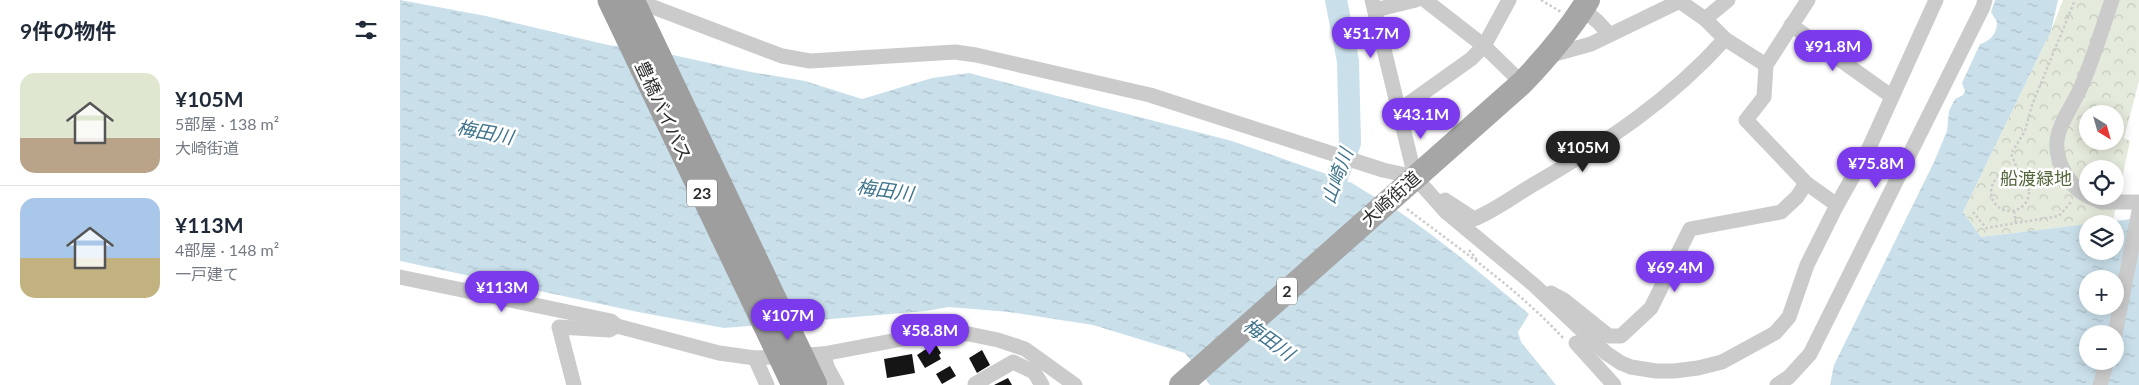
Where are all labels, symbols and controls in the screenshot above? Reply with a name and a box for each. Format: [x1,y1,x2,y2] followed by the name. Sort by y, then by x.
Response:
[352,16,380,44] icon: filters
[1330,17,1412,59] pin: ¥51.7M
[20,18,116,43] text: 9件の物件
[1343,23,1399,42] text: ¥51.7M
[1792,30,1874,72] pin: ¥91.8M
[1805,36,1861,55] text: ¥91.8M
[631,57,697,164] street label: 豊橋バイパス
[175,86,244,111] text: ¥105M
[60,93,120,153] icon: home
[1380,98,1462,140] pin: ¥43.1M
[1393,104,1449,123] text: ¥43.1M
[2079,105,2124,150] north arrow
[2079,105,2124,370] map controls
[175,114,279,133] text: 5部屋 · 138 m²
[455,115,517,149] water label: 梅田川
[1548,130,1618,173] pin: ¥105M
[1557,137,1609,156] text: ¥105M
[175,138,239,157] text: 大崎街道
[1316,143,1358,207] water label: 山崎川
[1835,146,1917,189] pin: ¥75.8M
[1848,153,1904,172] text: ¥75.8M
[2079,160,2124,205] button: locate
[1356,166,1424,231] street label: 大崎街道
[2000,167,2072,189] park label: 船渡緑地
[855,174,917,205] water label: 梅田川
[687,180,717,207] road number: 23
[175,212,244,237] text: ¥113M
[2079,215,2124,260] button: layers
[60,218,120,278] icon: home
[175,240,279,259] text: 4部屋 · 148 m²
[1634,250,1716,293] pin: ¥69.4M
[1647,257,1703,276] text: ¥69.4M
[175,264,239,283] text: 一戸建て
[467,270,537,313] pin: ¥113M
[2079,270,2124,315] button: +
[476,277,528,296] text: ¥113M
[1277,278,1297,304] road number: 2
[753,298,823,341] pin: ¥107M
[762,305,814,324] text: ¥107M
[1239,313,1301,366] water label: 梅田川
[889,314,971,356] pin: ¥58.8M
[902,320,958,339] text: ¥58.8M
[2079,325,2124,370] button: −

